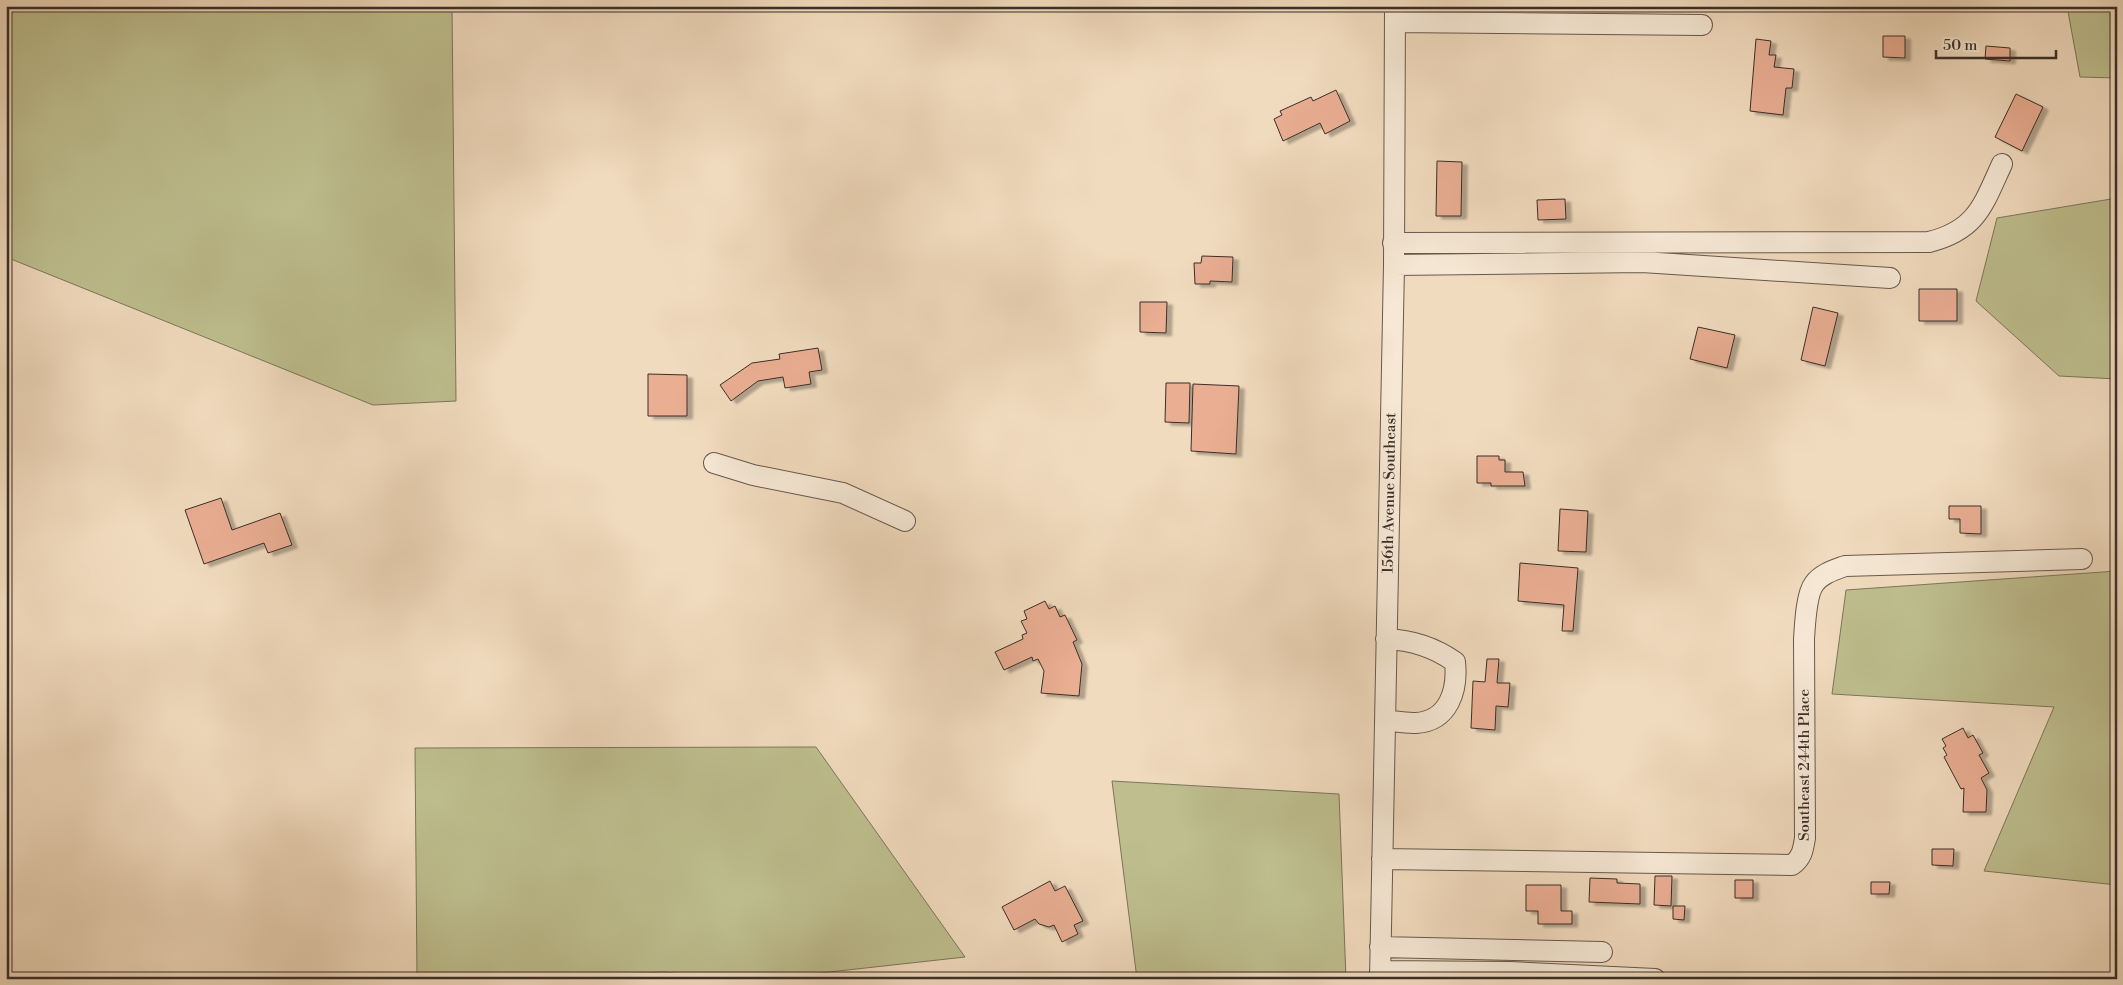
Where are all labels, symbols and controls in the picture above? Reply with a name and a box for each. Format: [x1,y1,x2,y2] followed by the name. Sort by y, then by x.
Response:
[1936,28,2056,60] scale bar
[1943,36,1977,55] text: 50 m
[1379,412,1400,574] street label: 156th Avenue Southeast
[1795,689,1814,841] street label: Southeast 244th Place

